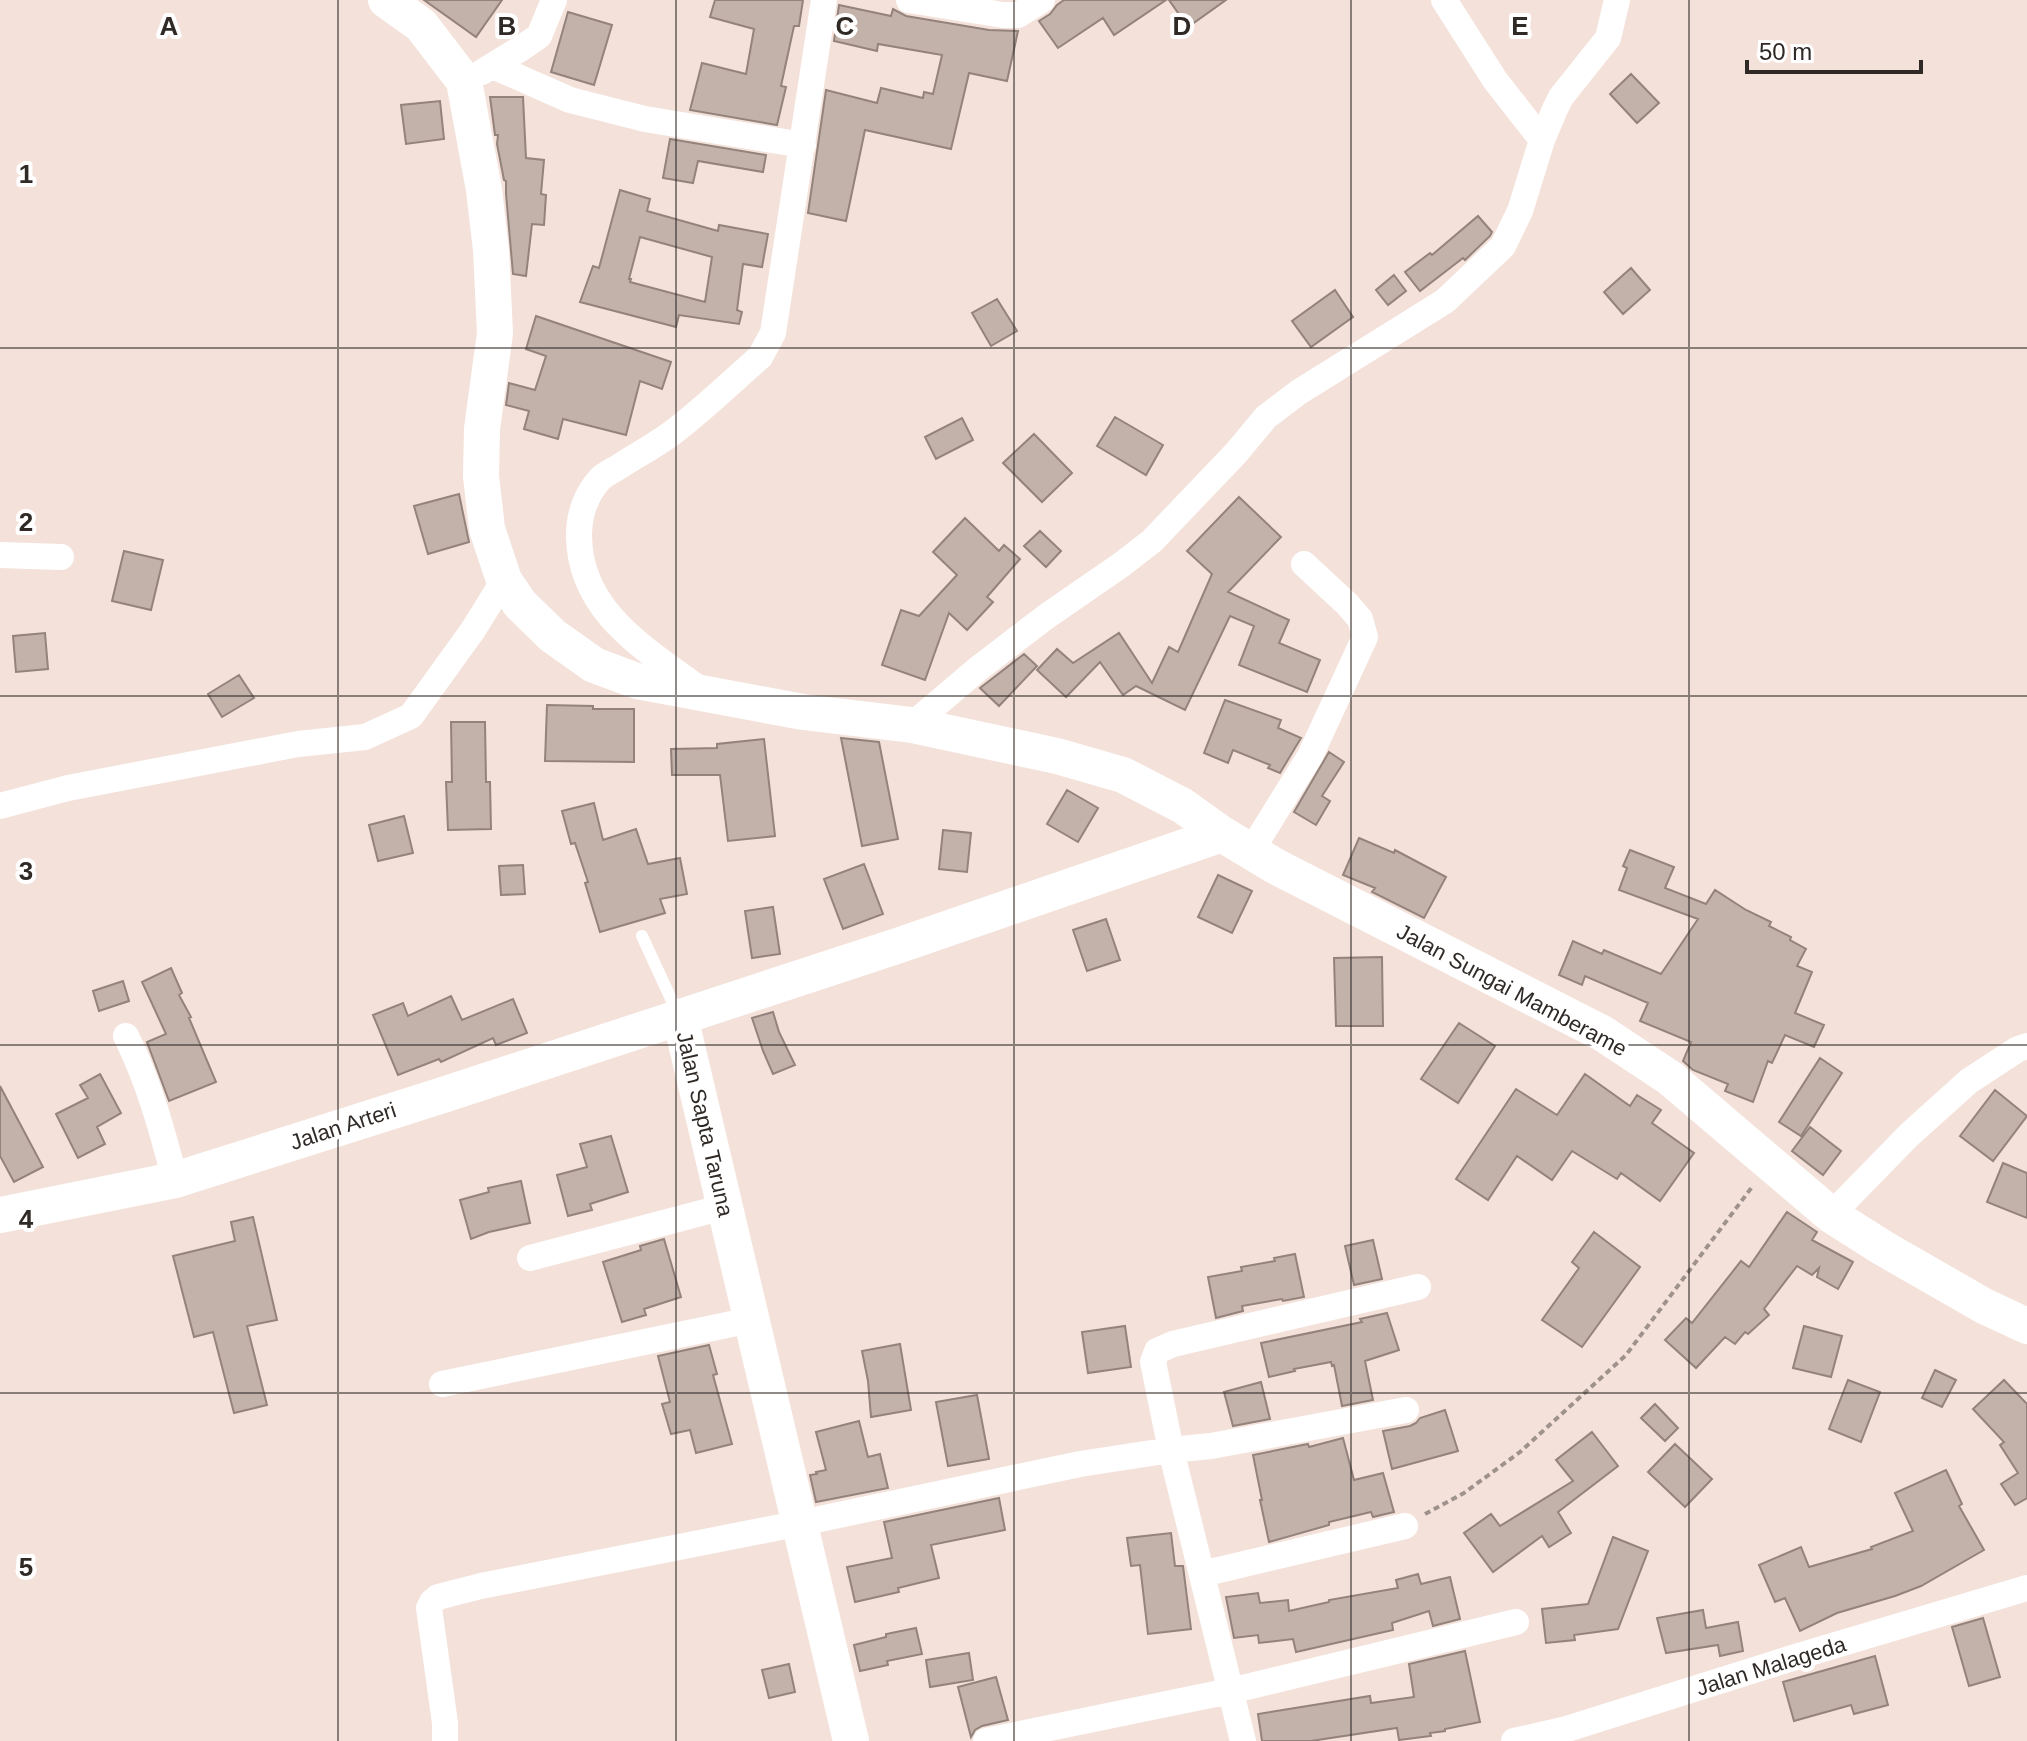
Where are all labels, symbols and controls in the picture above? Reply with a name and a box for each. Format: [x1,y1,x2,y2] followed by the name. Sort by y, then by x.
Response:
[160,11,179,41] text: A
[498,11,516,41] text: B
[836,11,855,41] text: C
[1173,11,1191,41] text: D
[1511,11,1529,41] text: E
[1747,24,1921,74] scale bar
[1759,38,1812,65] text: 50 m
[19,159,33,189] text: 1
[19,507,33,537] text: 2
[19,856,33,886] text: 3
[1393,919,1631,1061] street label: Jalan Sungai Mamberame
[672,1029,739,1220] street label: Jalan Sapta Taruna
[287,1097,399,1155] street label: Jalan Arteri
[19,1204,34,1234] text: 4
[19,1552,33,1582] text: 5
[1693,1631,1850,1701] street label: Jalan Malageda

